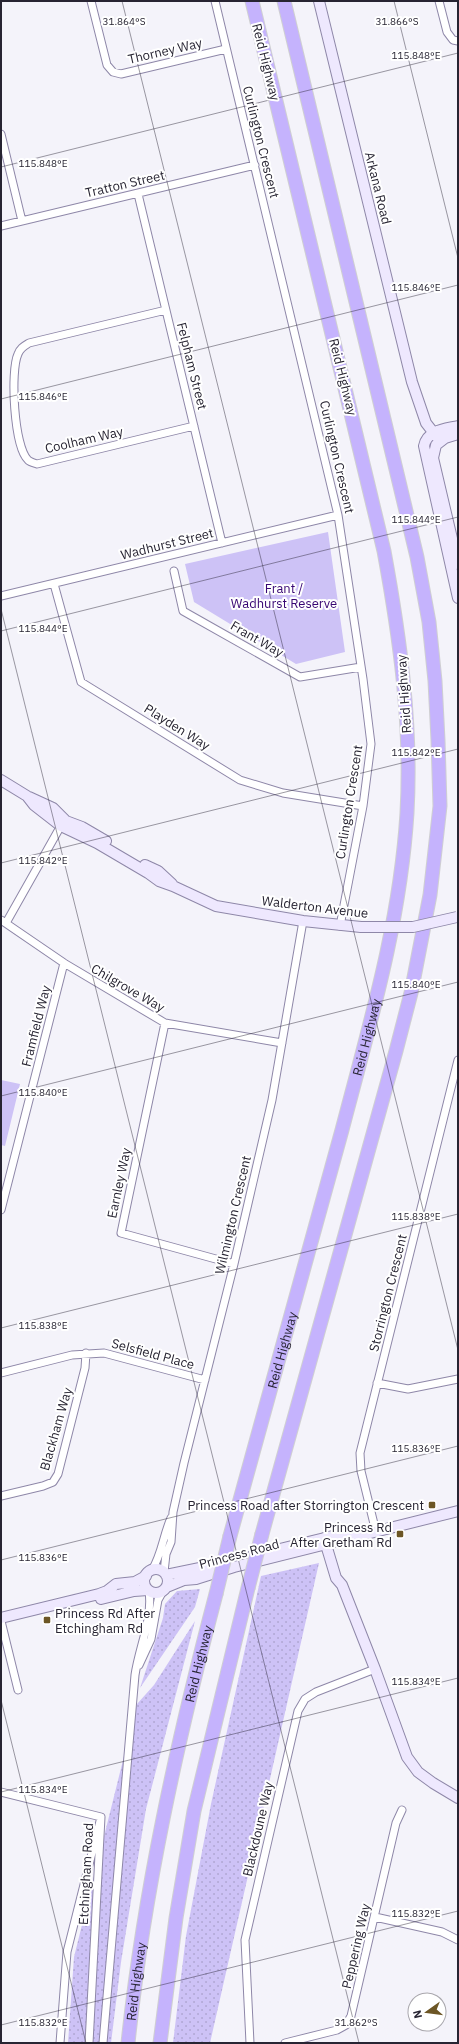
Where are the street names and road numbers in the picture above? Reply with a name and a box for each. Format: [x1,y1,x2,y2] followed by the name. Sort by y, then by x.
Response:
[248,22,284,103] street label: Reid Highway
[126,34,204,68] street label: Thorney Way
[239,84,283,200] street label: Curlington Crescent
[361,150,395,226] street label: Arkana Road
[84,167,166,201] street label: Tratton Street
[173,320,211,412] street label: Felpham Street
[325,337,361,418] street label: Reid Highway
[316,399,358,515] street label: Curlington Crescent
[43,423,125,457] street label: Coolham Way
[119,524,215,564] street label: Wadhurst Street
[227,617,287,661] street label: Frant Way
[393,654,415,734] street label: Reid Highway
[141,700,214,754] street label: Playden Way
[332,744,366,860] street label: Curlington Crescent
[261,892,369,922] street label: Walderton Avenue
[88,960,168,1016] street label: Chilgrove Way
[18,983,54,1069] street label: Framfield Way
[348,997,385,1078] street label: Reid Highway
[103,1146,135,1220] street label: Earnley Way
[211,1154,255,1276] street label: Wilmington Crescent
[365,1233,411,1353] street label: Storrington Crescent
[263,1309,301,1390] street label: Reid Highway
[110,1335,196,1373] street label: Selsfield Place
[36,1385,76,1473] street label: Blackham Way
[197,1535,281,1573] street label: Princess Road
[181,1623,216,1704] street label: Reid Highway
[239,1779,277,1878] street label: Blackdoune Way
[75,1823,97,1925] street label: Etchingham Road
[338,1901,374,1990] street label: Peppering Way
[122,1941,150,2022] street label: Reid Highway

